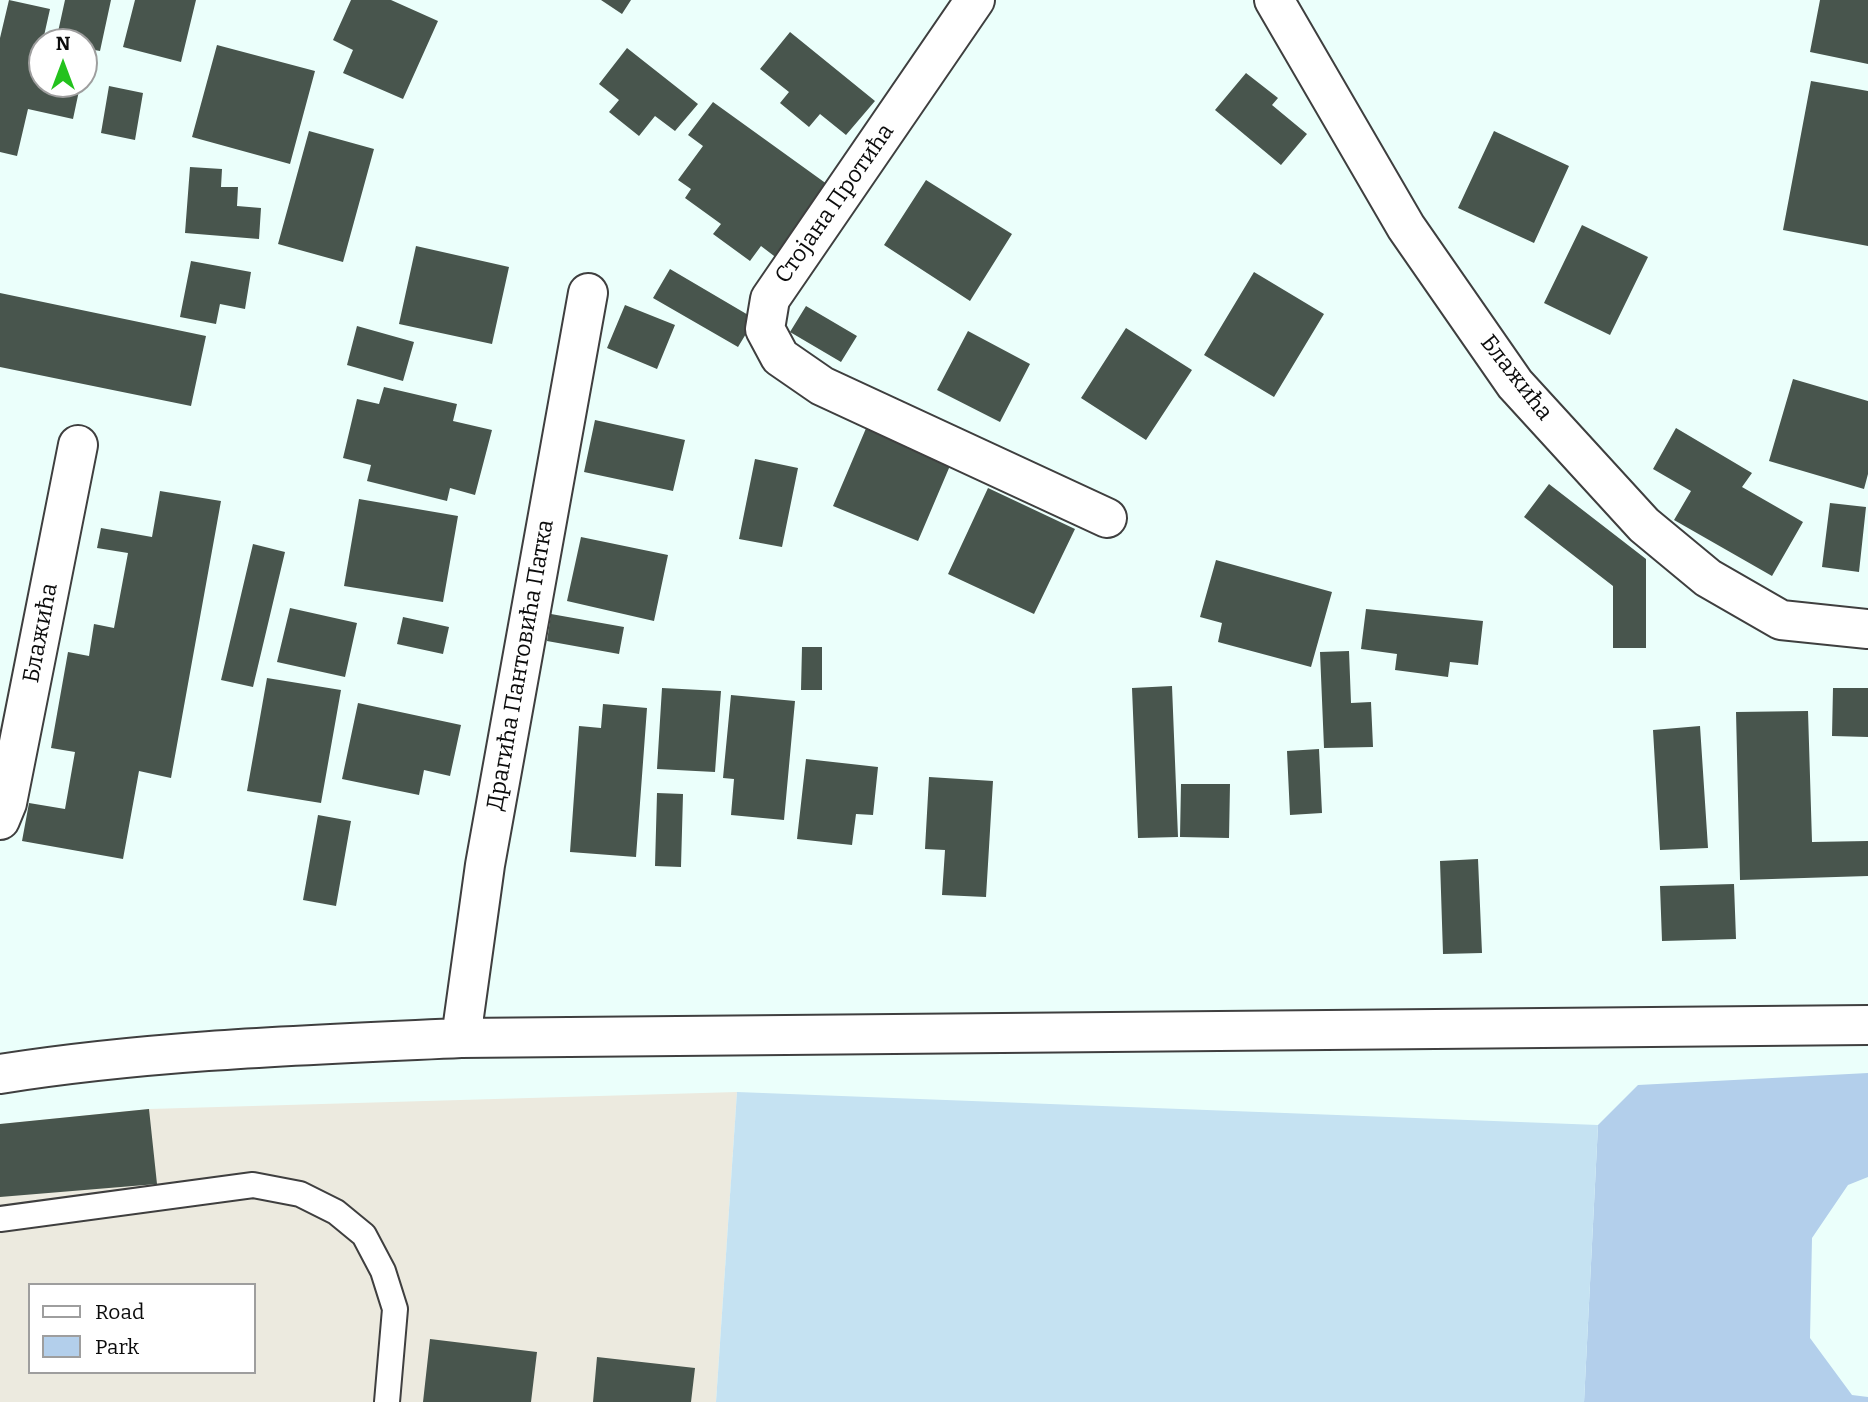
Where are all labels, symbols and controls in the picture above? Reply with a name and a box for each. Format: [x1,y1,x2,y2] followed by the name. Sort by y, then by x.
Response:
[28,28,98,98] north arrow
[56,32,70,55] text: N
[770,119,900,289] street label: Стојана Протића
[1474,330,1558,426] street label: Блажића
[482,517,560,813] street label: Драгића Пантовића Патка
[18,581,64,685] street label: Блажића
[28,1283,256,1374] legend
[95,1299,144,1325] text: Road
[95,1334,139,1360] text: Park

